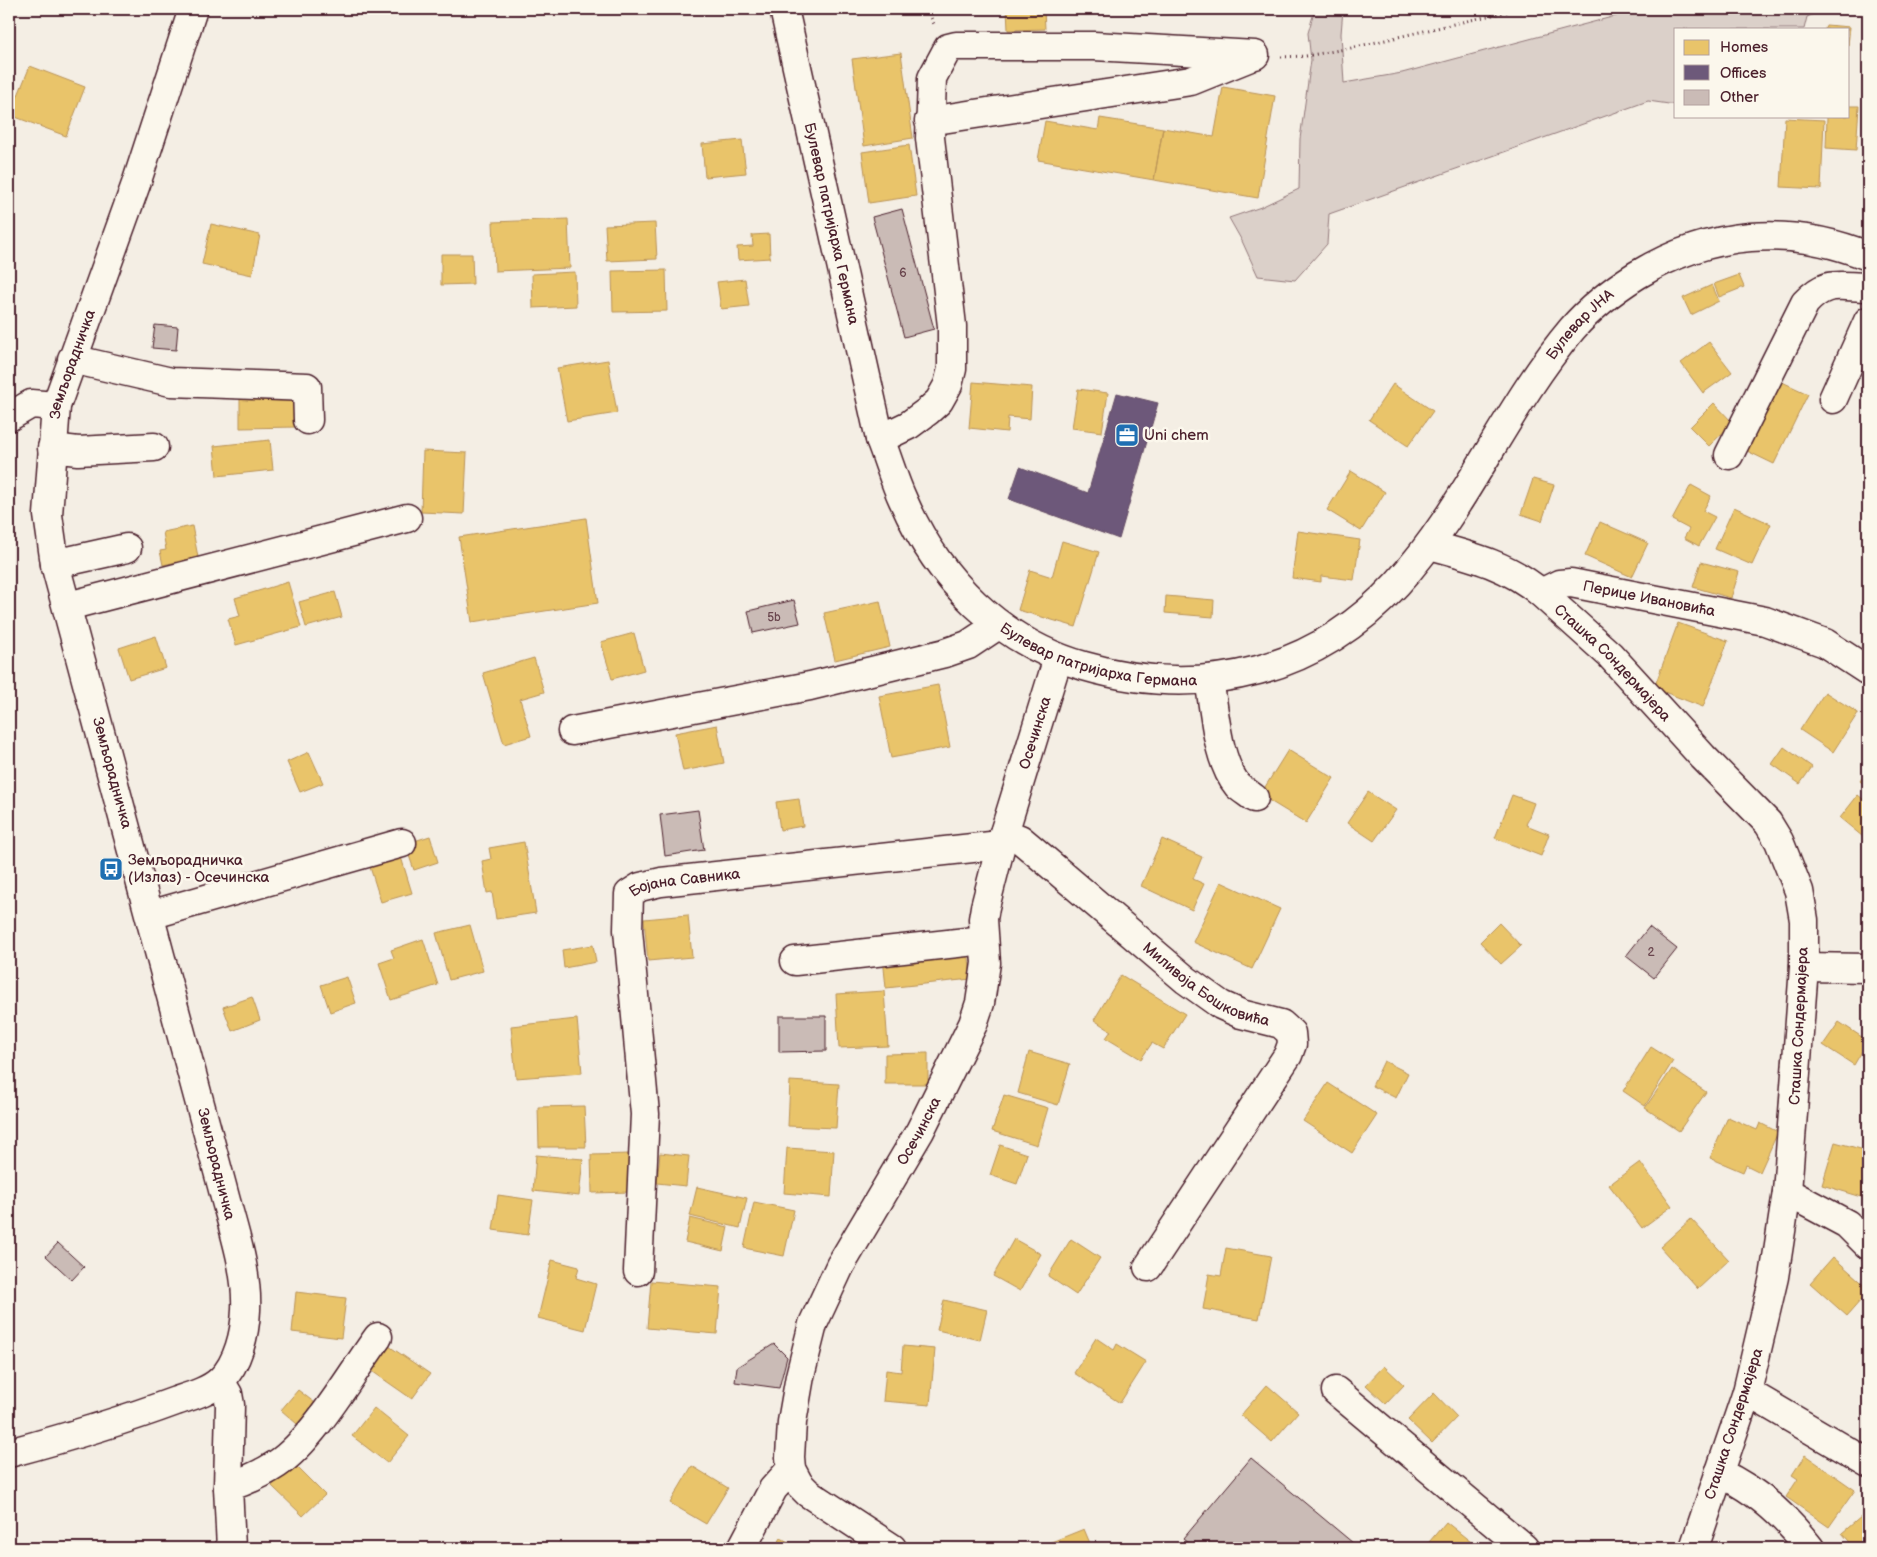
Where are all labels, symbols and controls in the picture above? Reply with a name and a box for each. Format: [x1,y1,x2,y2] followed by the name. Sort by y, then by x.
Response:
[1674,28,1850,118] legend
[1720,38,1769,57] text: Homes
[1720,64,1767,83] text: Offices
[1720,88,1759,107] text: Other
[800,121,864,327] street label: Булевар патријарха Германа
[899,266,907,281] house number: 6
[1542,284,1618,363] street label: Булевар ЈНА
[46,307,100,420] street label: Земљорадничка
[1114,422,1140,448] office icon: Uni chem
[1144,426,1209,445] place label: Uni chem
[1581,576,1717,621] street label: Перице Ивановића
[1550,600,1675,725] street label: Сташка Сондермајера
[767,610,781,625] house number: 5b
[996,618,1198,690] street label: Булевар патријарха Германа
[1015,694,1055,771] street label: Осечинска
[88,715,136,831] street label: Земљорадничка
[128,851,269,887] place label: Земљорадничка (Излаз) - Осечинска
[98,856,124,882] bus stop icon: Земљорадничка (Излаз) - Осечинска
[625,864,741,901] street label: Бојана Савника
[1139,938,1272,1030] street label: Миливоја Бошковића
[1647,945,1655,960] house number: 2
[1785,946,1813,1105] street label: Сташка Сондермајера
[892,1093,945,1169] street label: Осечинска
[193,1106,239,1222] street label: Земљорадничка
[1701,1346,1768,1502] street label: Сташка Сондермајера

